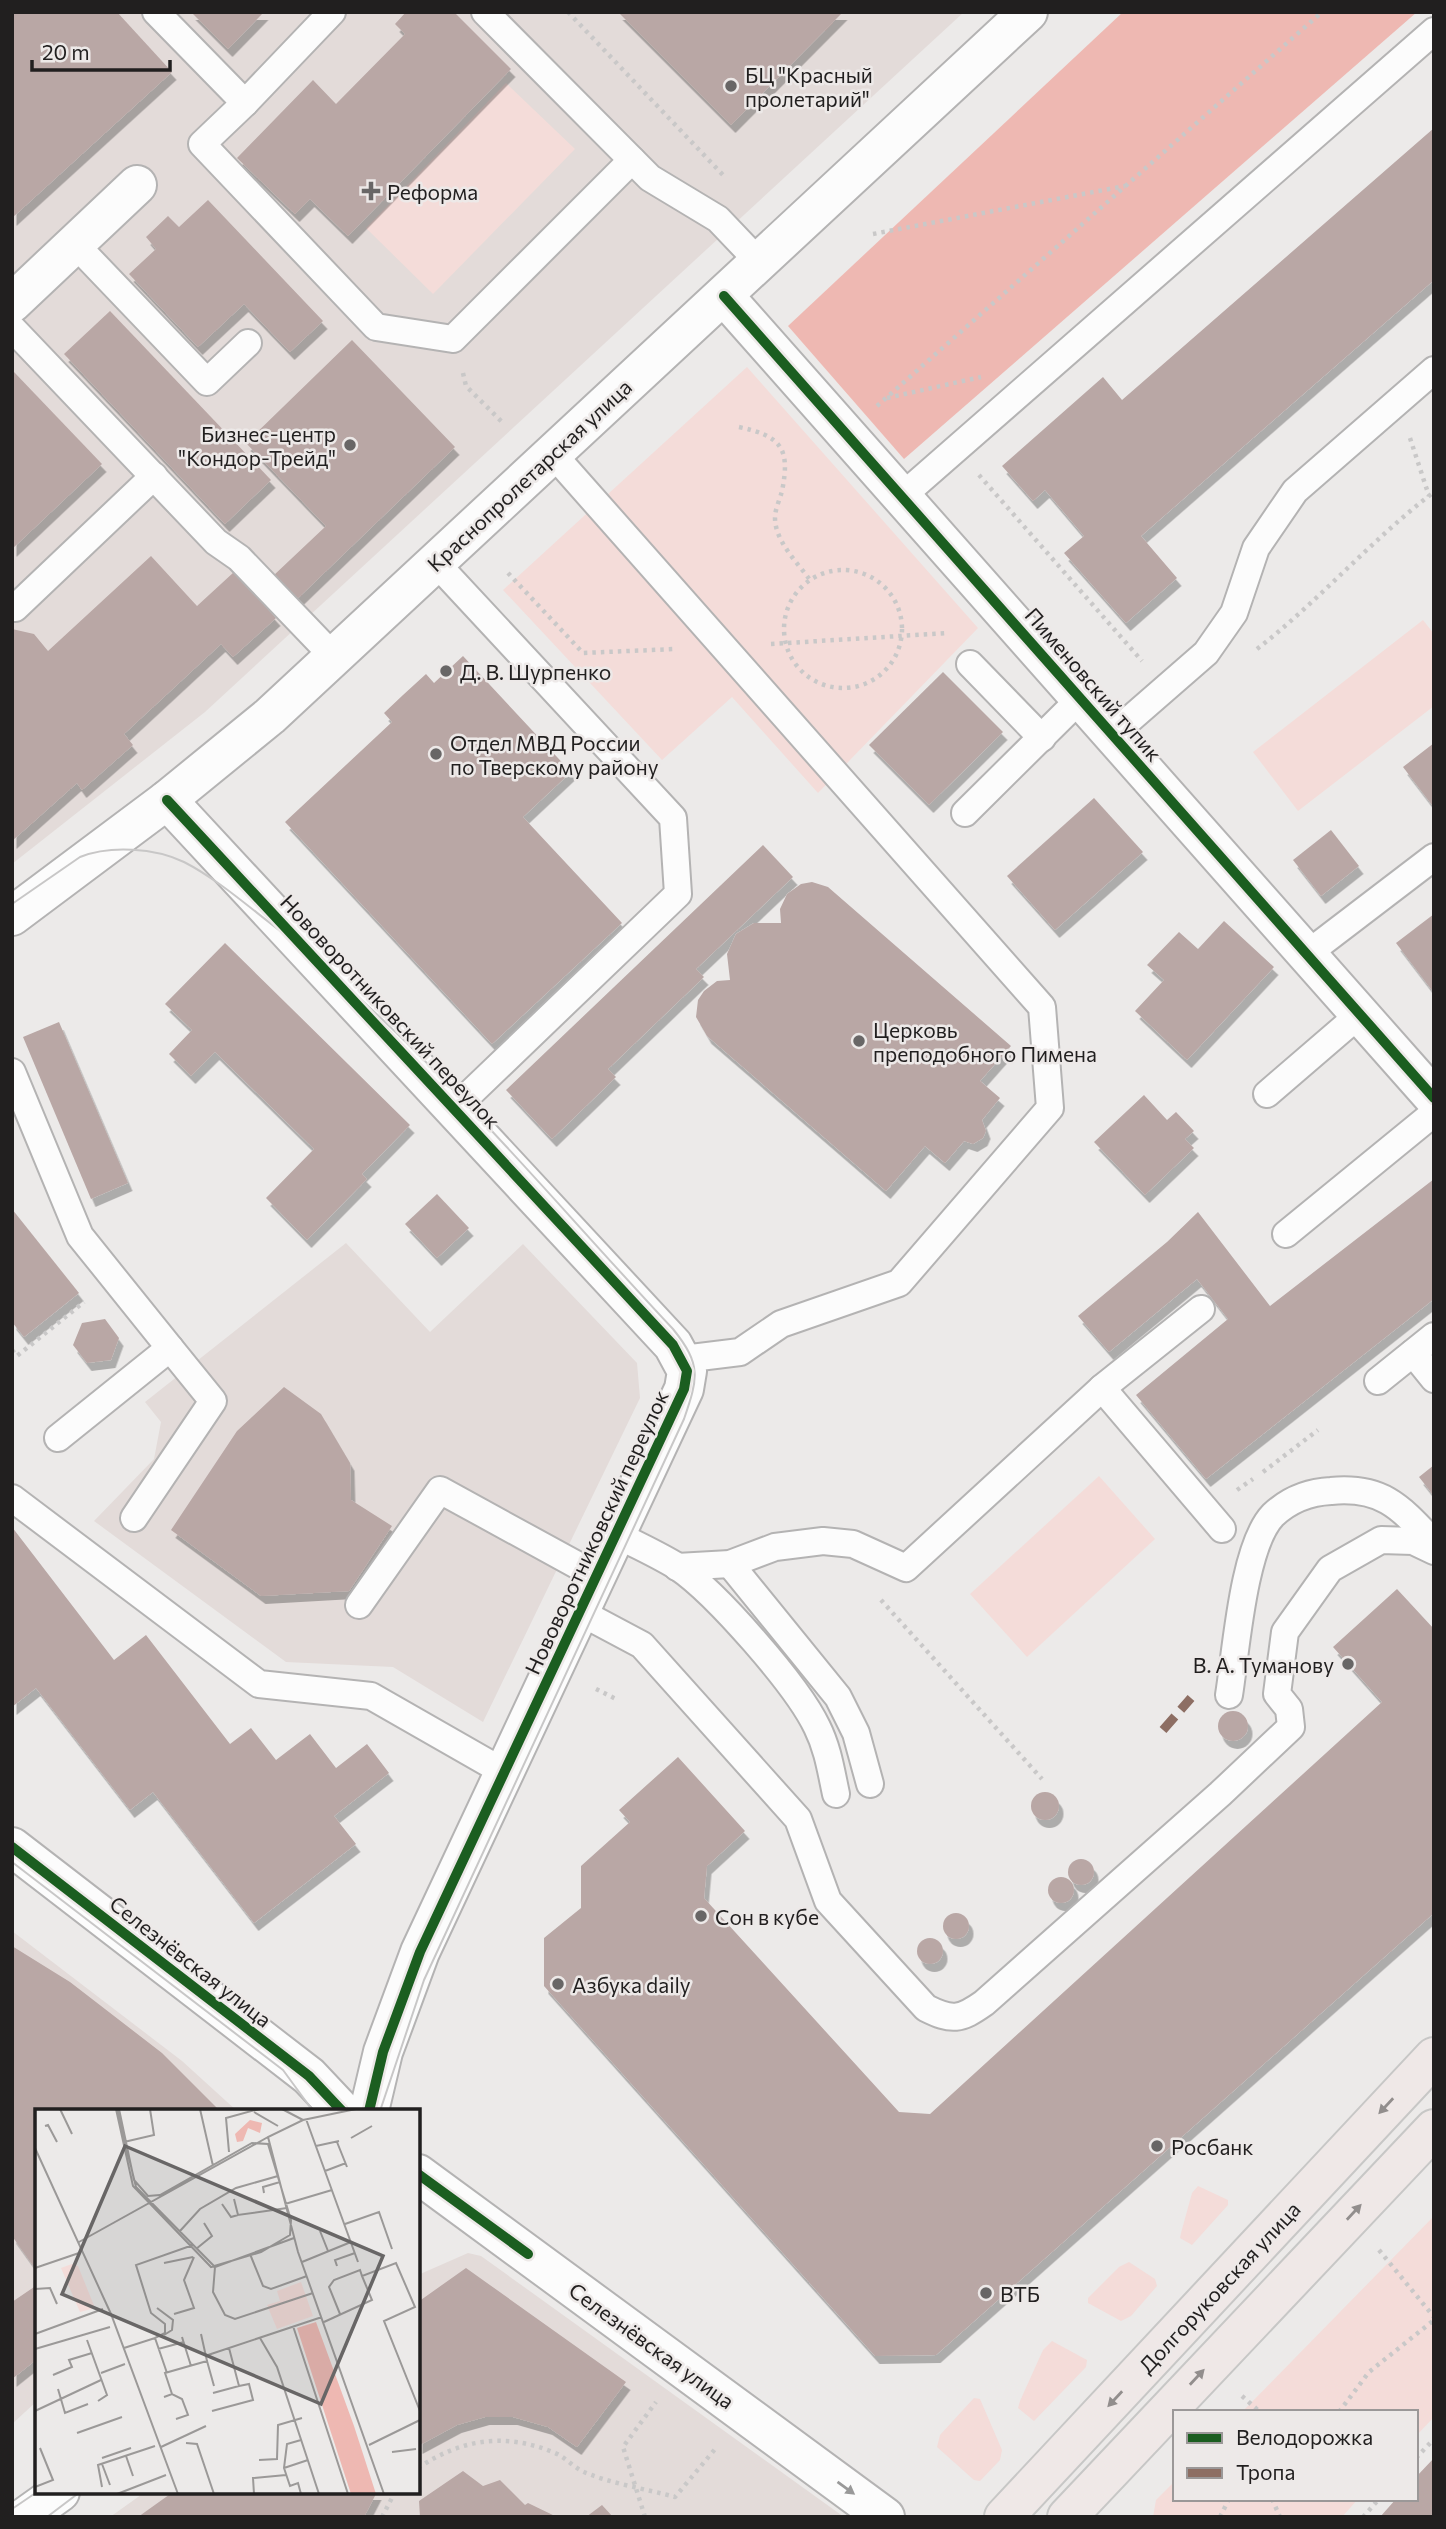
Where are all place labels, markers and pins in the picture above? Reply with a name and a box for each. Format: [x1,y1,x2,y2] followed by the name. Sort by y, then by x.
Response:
[745,62,873,111] place label: БЦ "Красный пролетарий"
[723,78,739,94] marker: БЦ "Красный пролетарий"
[387,179,478,204] place label: Реформа
[361,181,381,201] marker: Реформа
[178,421,336,470] place label: Бизнес-центр "Кондор-Трейд"
[342,437,358,453] marker: Бизнес-центр "Кондор-Трейд"
[460,659,611,684] place label: Д. В. Шурпенко
[438,663,454,679] marker: Д. В. Шурпенко
[450,730,659,779] place label: Отдел МВД России по Тверскому району
[428,746,444,762] marker: Отдел МВД России по Тверскому району
[873,1017,1097,1066] place label: Церковь преподобного Пимена
[851,1033,867,1049] marker: Церковь преподобного Пимена
[1193,1652,1334,1677] place label: В. А. Туманову
[1340,1656,1356,1672] marker: В. А. Туманову
[715,1904,819,1929] place label: Сон в кубе
[693,1908,709,1924] marker: Сон в кубе
[572,1972,691,1997] place label: Азбука daily
[550,1976,566,1992] marker: Азбука daily
[1171,2134,1254,2159] place label: Росбанк
[1149,2138,1165,2154] marker: Росбанк
[1000,2281,1040,2306] place label: ВТБ
[978,2285,994,2301] marker: ВТБ

